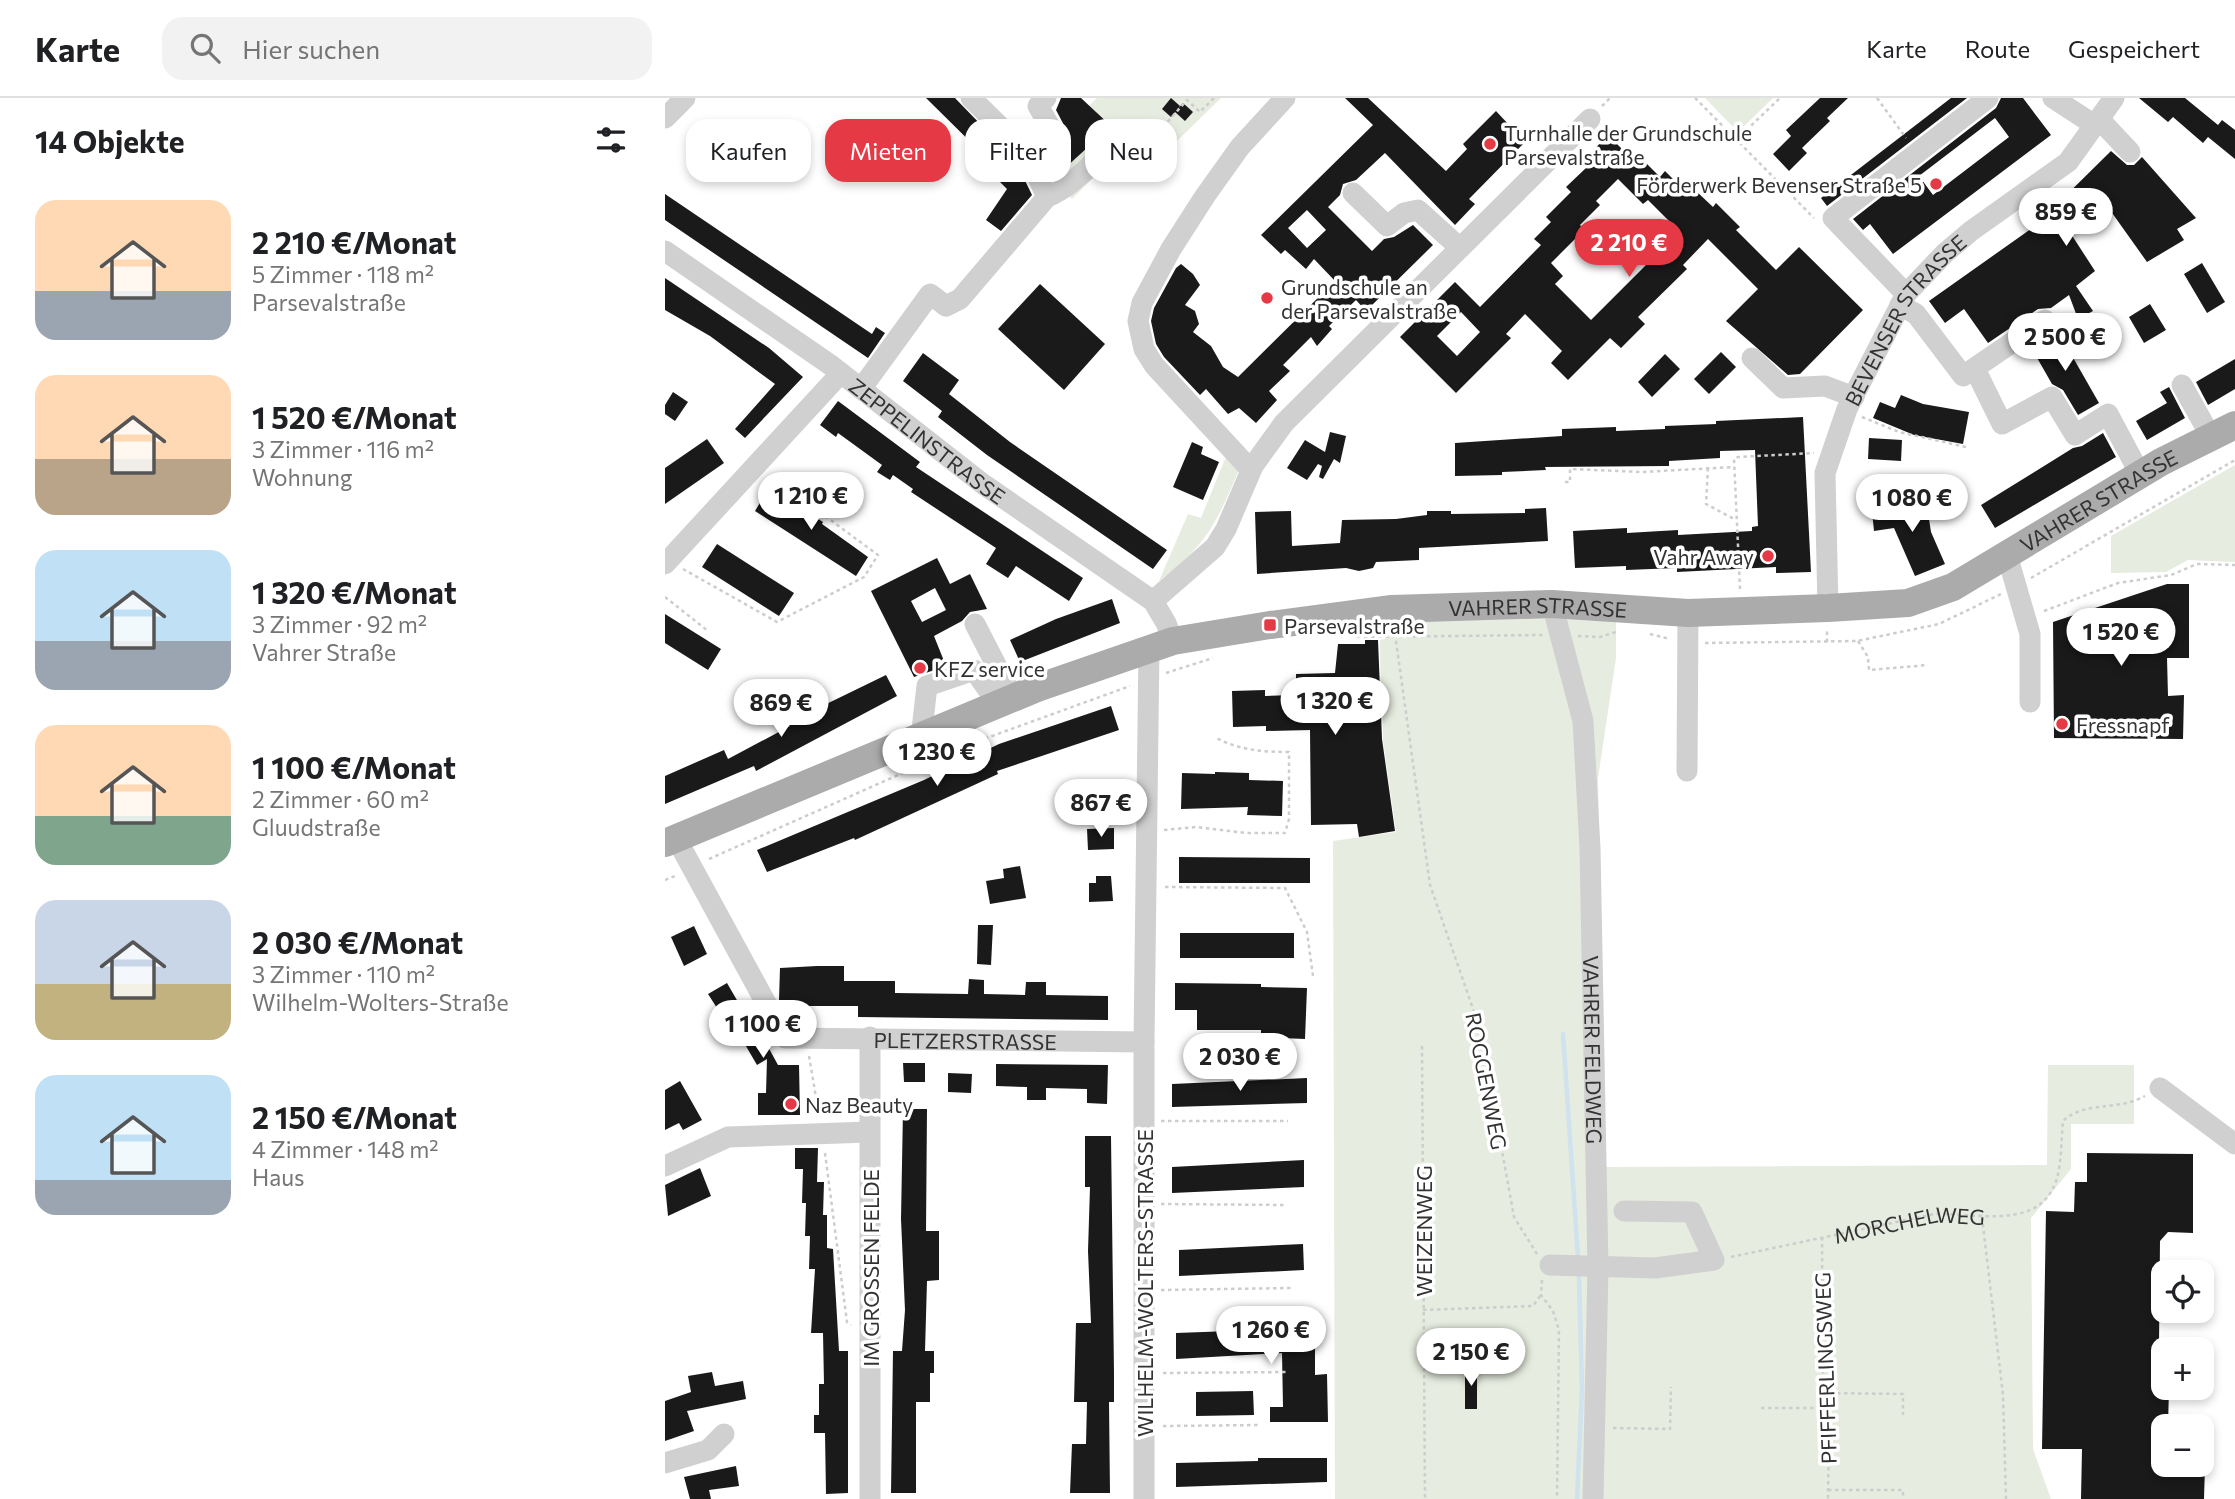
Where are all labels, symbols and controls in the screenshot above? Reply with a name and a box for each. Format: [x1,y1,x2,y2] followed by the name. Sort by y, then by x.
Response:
[162,17,652,80] search box
[35,28,120,69] text: Karte
[186,29,224,67] icon: search
[242,33,380,64] text: Hier suchen
[1866,34,1927,63] text: Karte
[1965,34,2030,63] text: Route
[2068,34,2200,63] text: Gespeichert
[686,119,811,182] chip: Kaufen
[825,119,951,182] chip: Mieten
[965,119,1071,182] chip: Filter
[1085,119,1177,182] chip: Neu
[1504,120,1752,169] place label: Turnhalle der Grundschule Parsevalstraße
[592,121,630,159] icon: filters
[35,122,185,159] text: 14 Objekte
[1482,136,1498,152] marker: Turnhalle der Grundschule Parsevalstraße
[1636,172,1922,197] place label: Förderwerk Bevenser Straße 5
[1928,176,1944,192] marker: Förderwerk Bevenser Straße 5
[2017,188,2115,248] pin: 859 €
[2035,197,2097,225] text: 859 €
[1564,220,1694,279] pin: 2 210 €
[252,223,457,260] text: 2 210 €/Monat
[91,228,175,312] icon: home
[1591,228,1667,256] text: 2 210 €
[1839,229,1971,410] street label: BEVENSER STRASSE
[252,260,434,288] text: 5 Zimmer · 118 m²
[1281,274,1457,323] place label: Grundschule an der Parsevalstraße
[252,288,406,316] text: Parsevalstraße
[1259,290,1275,306] marker: Grundschule an der Parsevalstraße
[2000,314,2130,373] pin: 2 500 €
[2024,322,2106,350] text: 2 500 €
[845,372,1011,508] street label: ZEPPELINSTRASSE
[252,398,457,435] text: 1 520 €/Monat
[91,403,175,487] icon: home
[252,435,434,463] text: 3 Zimmer · 116 m²
[2015,444,2181,557] street label: VAHRER STRASSE
[252,463,352,491] text: Wohnung
[746,472,876,532] pin: 1 210 €
[1847,474,1977,534] pin: 1 080 €
[774,481,848,509] text: 1 210 €
[1872,483,1952,511] text: 1 080 €
[1653,544,1754,569] place label: Vahr Away
[1760,548,1776,564] marker: Vahr Away
[252,573,457,610] text: 1 320 €/Monat
[91,578,175,662] icon: home
[1448,591,1628,621] street label: VAHRER STRASSE
[2056,608,2186,668] pin: 1 520 €
[252,610,427,638] text: 3 Zimmer · 92 m²
[1284,613,1425,638] place label: Parsevalstraße
[1262,617,1278,633] marker: Parsevalstraße
[2082,617,2160,645] text: 1 520 €
[252,638,396,666] text: Vahrer Straße
[934,656,1045,681] place label: KFZ service
[912,660,928,676] marker: KFZ service
[1270,678,1400,737] pin: 1 320 €
[732,680,830,739] pin: 869 €
[1297,686,1373,714] text: 1 320 €
[750,688,812,716] text: 869 €
[2076,712,2170,737] place label: Fressnapf
[2054,716,2070,732] marker: Fressnapf
[872,728,1002,788] pin: 1 230 €
[898,737,976,765] text: 1 230 €
[252,748,456,785] text: 1 100 €/Monat
[91,753,175,837] icon: home
[1052,780,1150,839] pin: 867 €
[252,785,429,813] text: 2 Zimmer · 60 m²
[1070,788,1132,816] text: 867 €
[252,813,381,841] text: Gluudstraße
[252,923,463,960] text: 2 030 €/Monat
[91,928,175,1012] icon: home
[1580,955,1608,1144] street label: VAHRER FELDWEG
[252,960,435,988] text: 3 Zimmer · 110 m²
[252,988,509,1016] text: Wilhelm-Wolters-Straße
[698,1000,828,1060] pin: 1 100 €
[725,1009,801,1037] text: 1 100 €
[1461,1010,1513,1152] street label: ROGGENWEG
[874,1026,1057,1054] street label: PLETZERSTRASSE
[1175,1034,1305,1093] pin: 2 030 €
[1199,1042,1281,1070] text: 2 030 €
[805,1092,913,1117] place label: Naz Beauty
[783,1096,799,1112] marker: Naz Beauty
[252,1098,457,1135] text: 2 150 €/Monat
[91,1103,175,1187] icon: home
[1132,1129,1157,1437] street label: WILHELM-WOLTERS-STRASSE
[252,1135,439,1163] text: 4 Zimmer · 148 m²
[252,1163,305,1191] text: Haus
[1411,1165,1436,1297] street label: WEIZENWEG
[858,1169,883,1367] street label: IM GROSSEN FELDE
[1832,1201,1986,1247] street label: MORCHELWEG
[2151,1260,2214,1477] map controls
[2151,1260,2214,1323] button: locate
[1809,1272,1841,1464] street label: PFIFFERLINGSWEG
[1206,1306,1336,1366] pin: 1 260 €
[1232,1315,1310,1343] text: 1 260 €
[1406,1328,1536,1388] pin: 2 150 €
[1432,1337,1510,1365] text: 2 150 €
[2151,1337,2214,1400] button: +
[2151,1414,2214,1477] button: −

